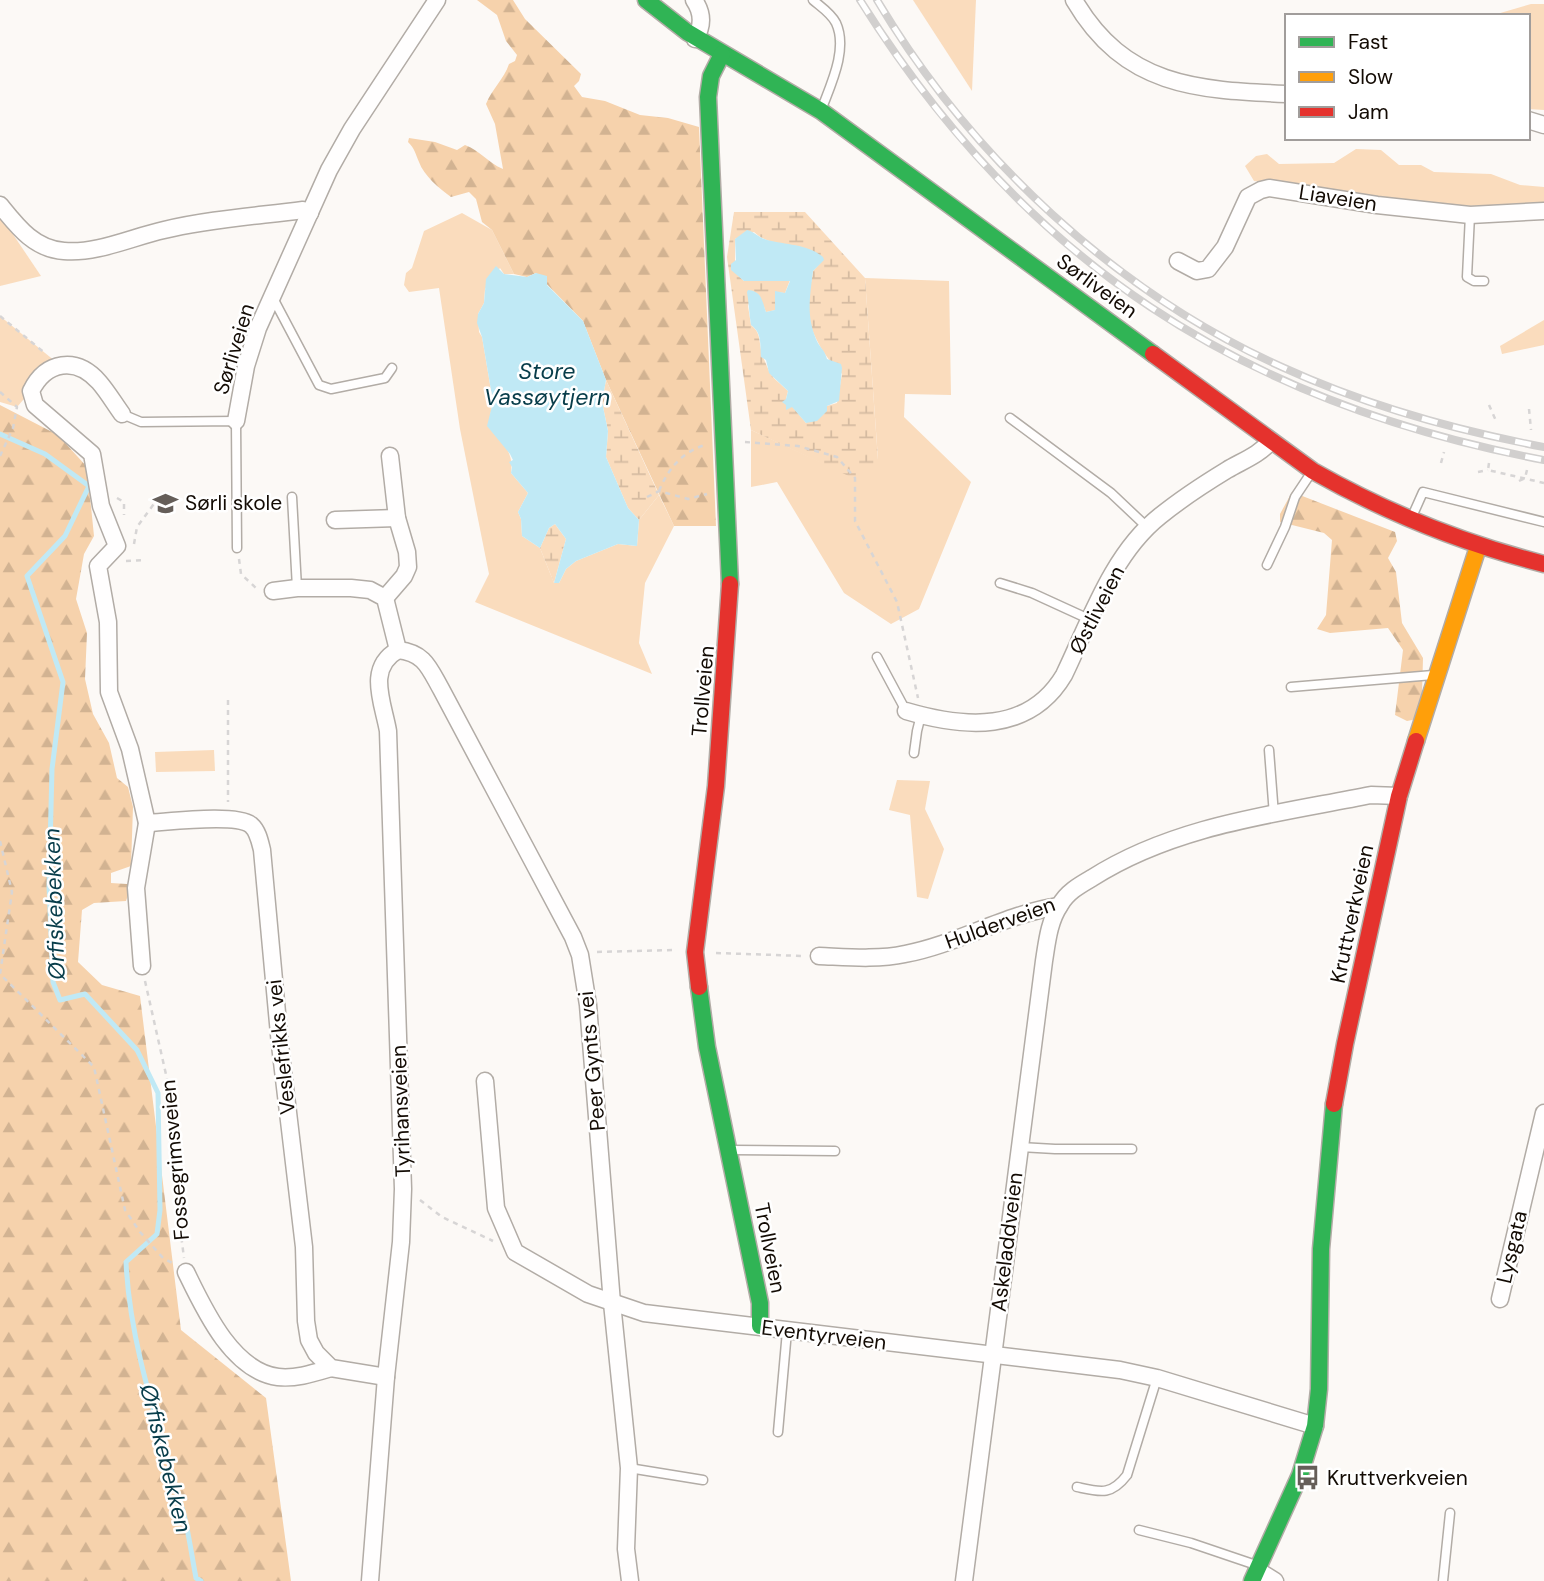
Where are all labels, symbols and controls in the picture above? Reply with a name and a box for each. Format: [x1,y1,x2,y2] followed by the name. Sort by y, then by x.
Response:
[1285,14,1530,140] legend
[1348,28,1388,56] text: Fast
[1348,63,1393,91] text: Slow
[1348,98,1389,126] text: Jam
[1297,178,1379,218] street label: Liaveien
[1051,247,1143,325] street label: Sørliveien
[207,300,261,398] street label: Sørliveien
[484,356,610,412] water label: Store Vassøytjern
[151,489,179,517] school or university icon: Sørli skole
[185,489,282,517] place label: Sørli skole
[1063,561,1131,659] street label: Østliveien
[685,644,721,738] street label: Trollveien
[36,827,72,982] water label: Ørfiskebekken
[1324,842,1380,986] street label: Kruttverkveien
[941,890,1059,956] street label: Hulderveien
[260,978,302,1116] street label: Veslefrikks vei
[572,990,612,1132] street label: Peer Gynts vei
[385,1044,417,1178] street label: Tyrihansveien
[154,1079,196,1241] street label: Fossegrimsveien
[985,1171,1029,1313] street label: Askeladdveien
[748,1201,792,1295] street label: Trollveien
[1490,1208,1534,1286] street label: Lysgata
[760,1313,888,1357] street label: Eventyrveien
[133,1380,199,1535] water label: Ørfiskebekken
[1293,1464,1321,1492] bus stop icon: Kruttverkveien
[1327,1464,1468,1492] place label: Kruttverkveien

